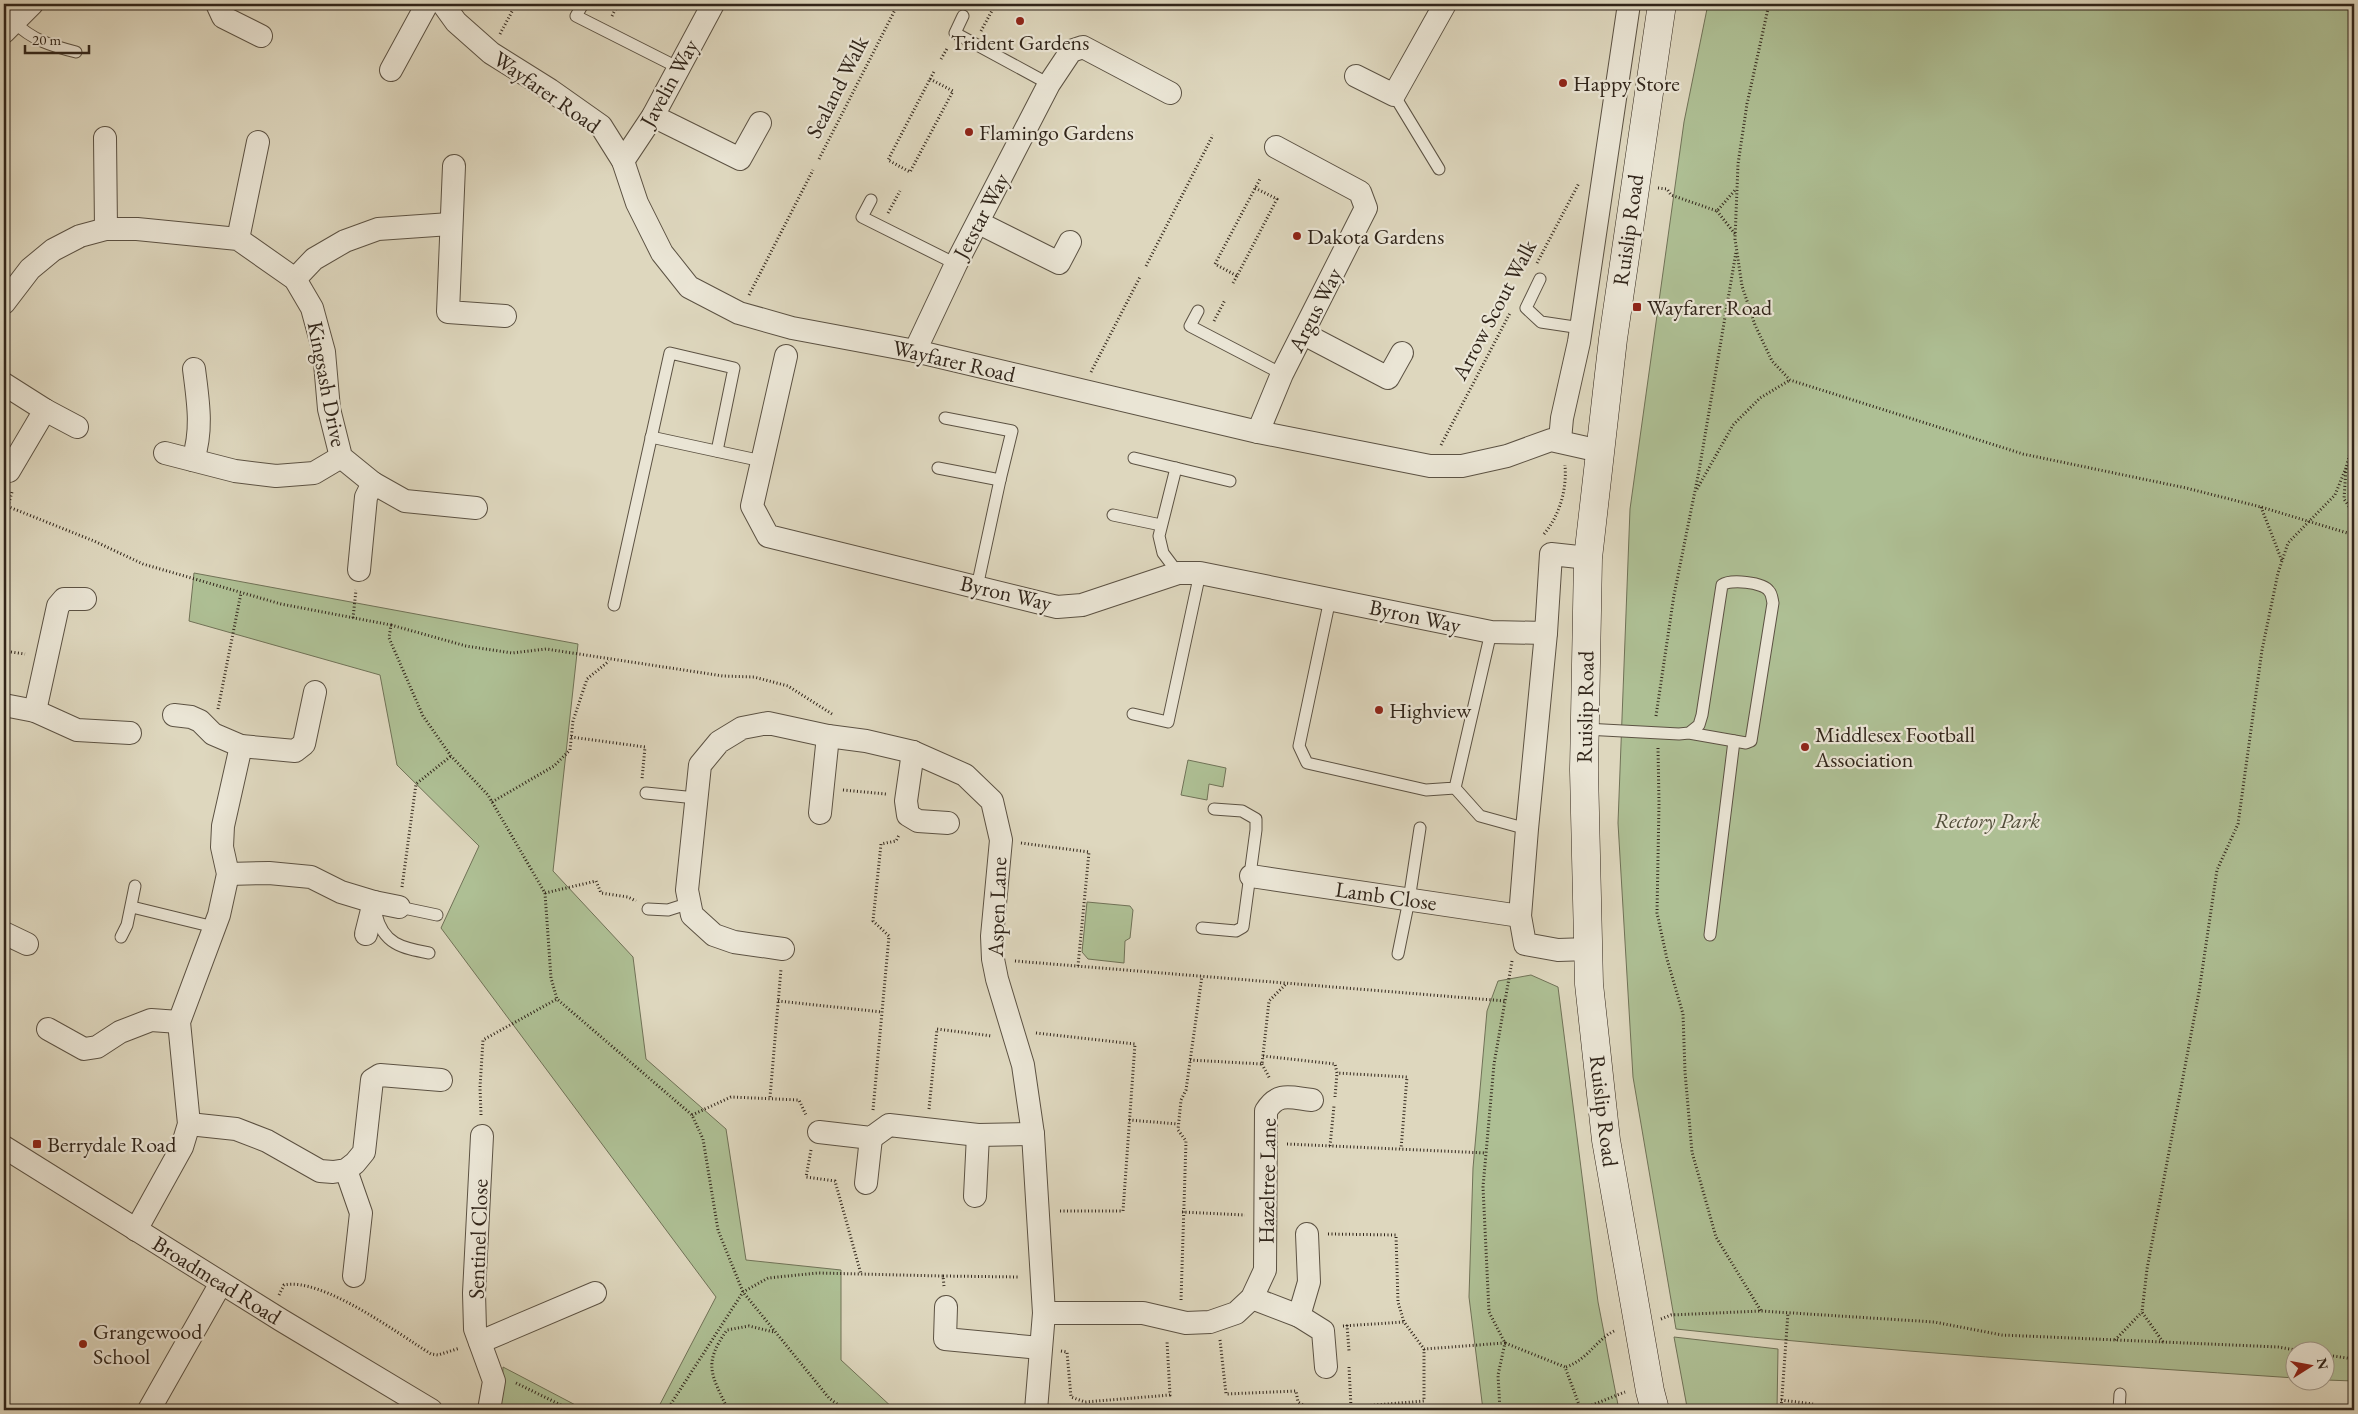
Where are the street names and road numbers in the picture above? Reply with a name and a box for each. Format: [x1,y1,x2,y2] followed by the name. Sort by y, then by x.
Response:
[799,30,875,143] street label: Sealand Walk
[632,34,705,134] street label: Javelin Way
[487,44,607,140] street label: Wayfarer Road
[945,168,1016,266] street label: Jetstar Way
[1606,172,1650,288] street label: Ruislip Road
[1444,234,1543,386] street label: Arrow Scout Walk
[1281,262,1349,358] street label: Argus Way
[301,319,353,450] street label: Kingsash Drive
[890,333,1019,389] street label: Wayfarer Road
[957,568,1055,618] street label: Byron Way
[1367,592,1464,640] street label: Byron Way
[1570,650,1600,763] street label: Ruislip Road
[981,856,1013,959] street label: Aspen Lane
[1334,875,1439,918] street label: Lamb Close
[1583,1053,1625,1169] street label: Ruislip Road
[1251,1117,1283,1244] street label: Hazeltree Lane
[461,1178,495,1300] street label: Sentinel Close
[147,1229,288,1332] street label: Broadmead Road

